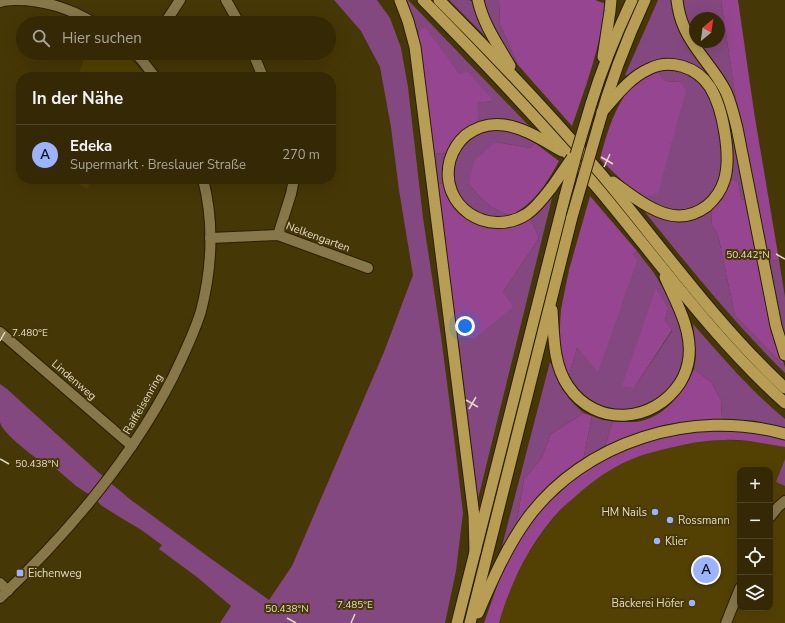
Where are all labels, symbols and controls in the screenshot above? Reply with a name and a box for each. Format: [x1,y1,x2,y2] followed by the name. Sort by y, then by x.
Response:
[689,12,725,48] north arrow
[16,16,336,60] search box
[30,27,52,49] icon: search
[62,28,142,48] text: Hier suchen
[32,87,123,110] text: In der Nähe
[70,136,112,156] text: Edeka
[40,146,50,164] text: A
[282,146,320,164] text: 270 m
[70,156,246,174] text: Supermarkt · Breslauer Straße
[284,218,352,256] street label: Nelkengarten
[726,248,770,262] text: 50.442°N
[455,316,475,336] your location
[12,326,48,340] text: 7.480°E
[48,356,100,404] street label: Lindenweg
[120,371,166,437] street label: Raiffeisenring
[15,457,59,471] text: 50.438°N
[737,467,773,611] map controls
[737,467,773,503] button: +
[737,503,773,539] button: −
[601,505,647,520] place label: HM Nails
[650,507,660,517] marker: HM Nails
[678,513,730,528] place label: Rossmann
[665,515,675,525] marker: Rossmann
[665,534,688,549] place label: Klier
[652,536,662,546] marker: Klier
[737,539,773,575] button: locate
[693,555,719,585] pin: A
[28,566,82,581] place label: Eichenweg
[15,568,25,578] marker: Eichenweg
[737,575,773,611] button: layers
[612,596,684,611] place label: Bäckerei Höfer
[337,598,373,612] text: 7.485°E
[687,598,697,608] marker: Bäckerei Höfer
[265,602,309,616] text: 50.438°N

